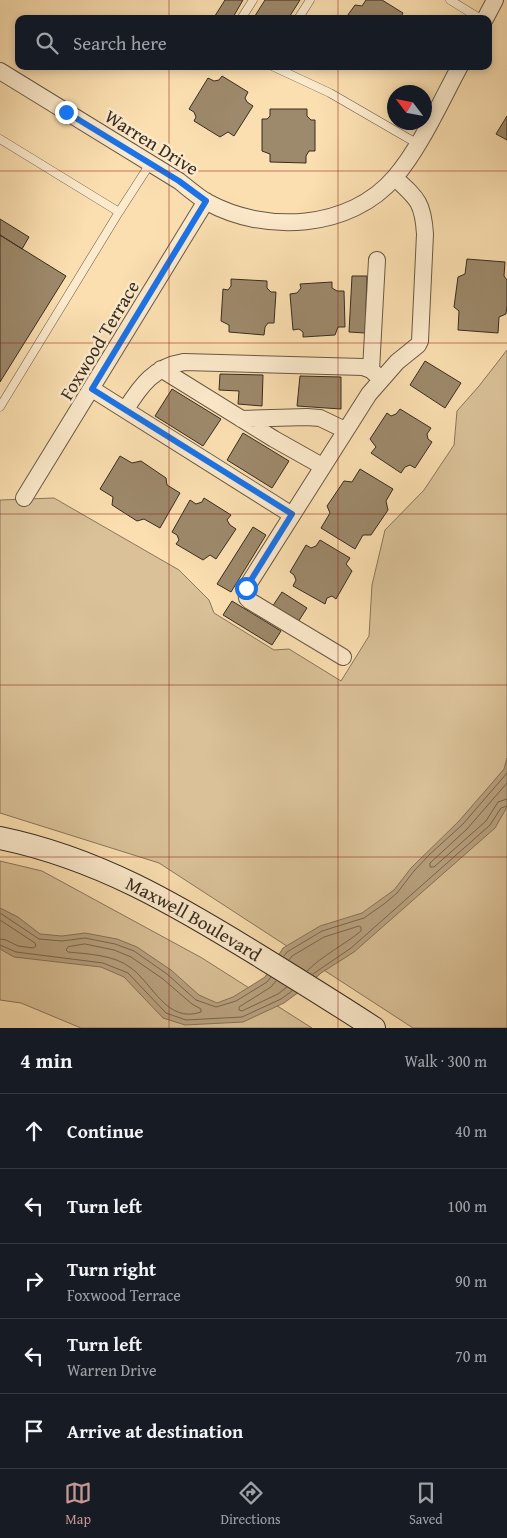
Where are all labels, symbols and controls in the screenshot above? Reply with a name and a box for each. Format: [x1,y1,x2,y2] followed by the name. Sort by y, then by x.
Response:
[15,15,492,70] search box
[33,29,61,57] icon: search
[73,29,167,57] text: Search here
[387,85,432,130] north arrow
[55,101,78,124] route end
[100,102,205,182] street label: Warren Drive
[52,275,146,405] street label: Foxwood Terrace
[235,577,258,600] route start
[121,869,268,969] street label: Maxwell Boulevard
[20,1045,72,1076] text: 4 min
[404,1049,487,1073] text: Walk · 300 m
[20,1117,48,1145] icon: ahead
[67,1117,144,1145] text: Continue
[455,1119,487,1143] text: 40 m
[20,1192,48,1220] icon: left
[67,1192,142,1220] text: Turn left
[447,1194,487,1218] text: 100 m
[67,1255,156,1283] text: Turn right
[20,1267,48,1295] icon: right
[455,1269,487,1293] text: 90 m
[67,1283,181,1307] text: Foxwood Terrace
[67,1330,142,1358] text: Turn left
[20,1342,48,1370] icon: left
[455,1344,487,1368] text: 70 m
[67,1358,156,1382] text: Warren Drive
[20,1417,48,1445] icon: arrive
[67,1417,243,1445] text: Arrive at destination
[64,1479,92,1529] tab: Map
[220,1479,281,1529] tab: Directions
[409,1479,443,1529] tab: Saved

